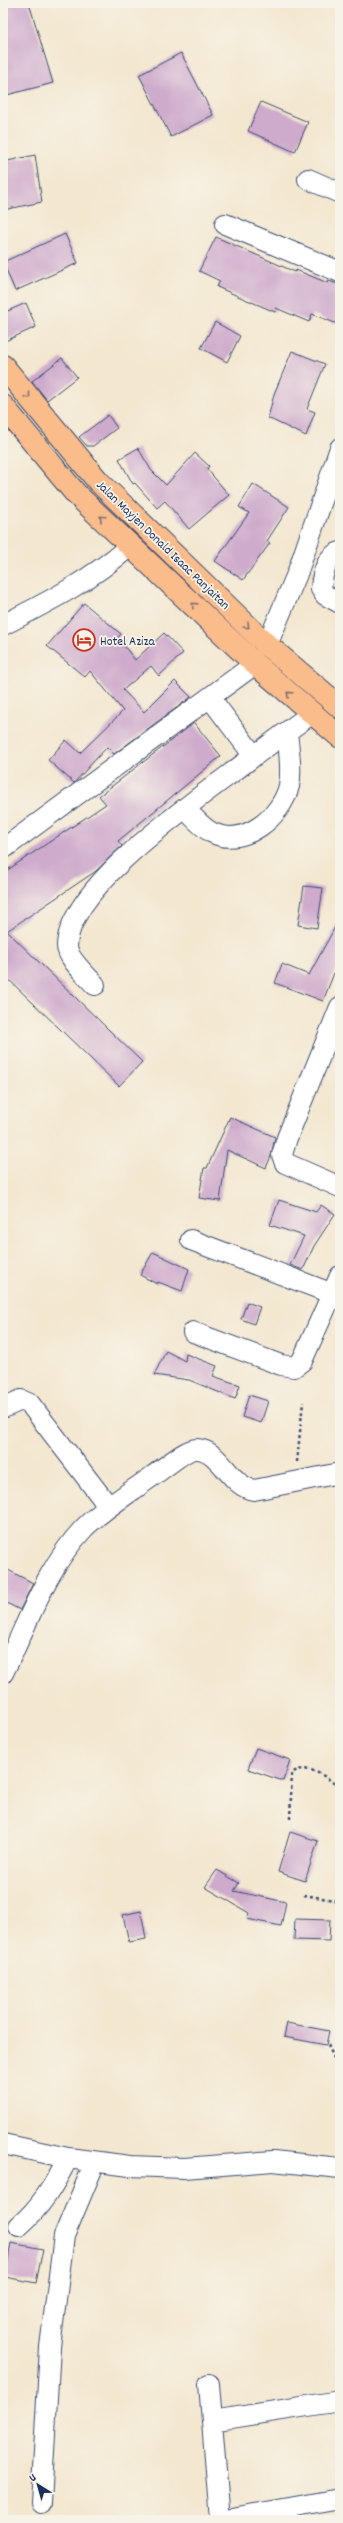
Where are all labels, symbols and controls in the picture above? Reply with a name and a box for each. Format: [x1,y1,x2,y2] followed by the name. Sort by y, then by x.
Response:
[23,392,30,399] one-way arrow
[91,477,233,615] street label: Jalan Mayjen Donald Isaac Panjaitan
[99,516,107,523] one-way arrow
[191,602,199,610] one-way arrow
[242,621,250,628] one-way arrow
[71,627,97,653] hotel icon: Hotel Aziza
[100,633,155,652] place label: Hotel Aziza
[286,692,293,699] one-way arrow
[18,2465,58,2505] north arrow
[26,2471,40,2487] text: U

